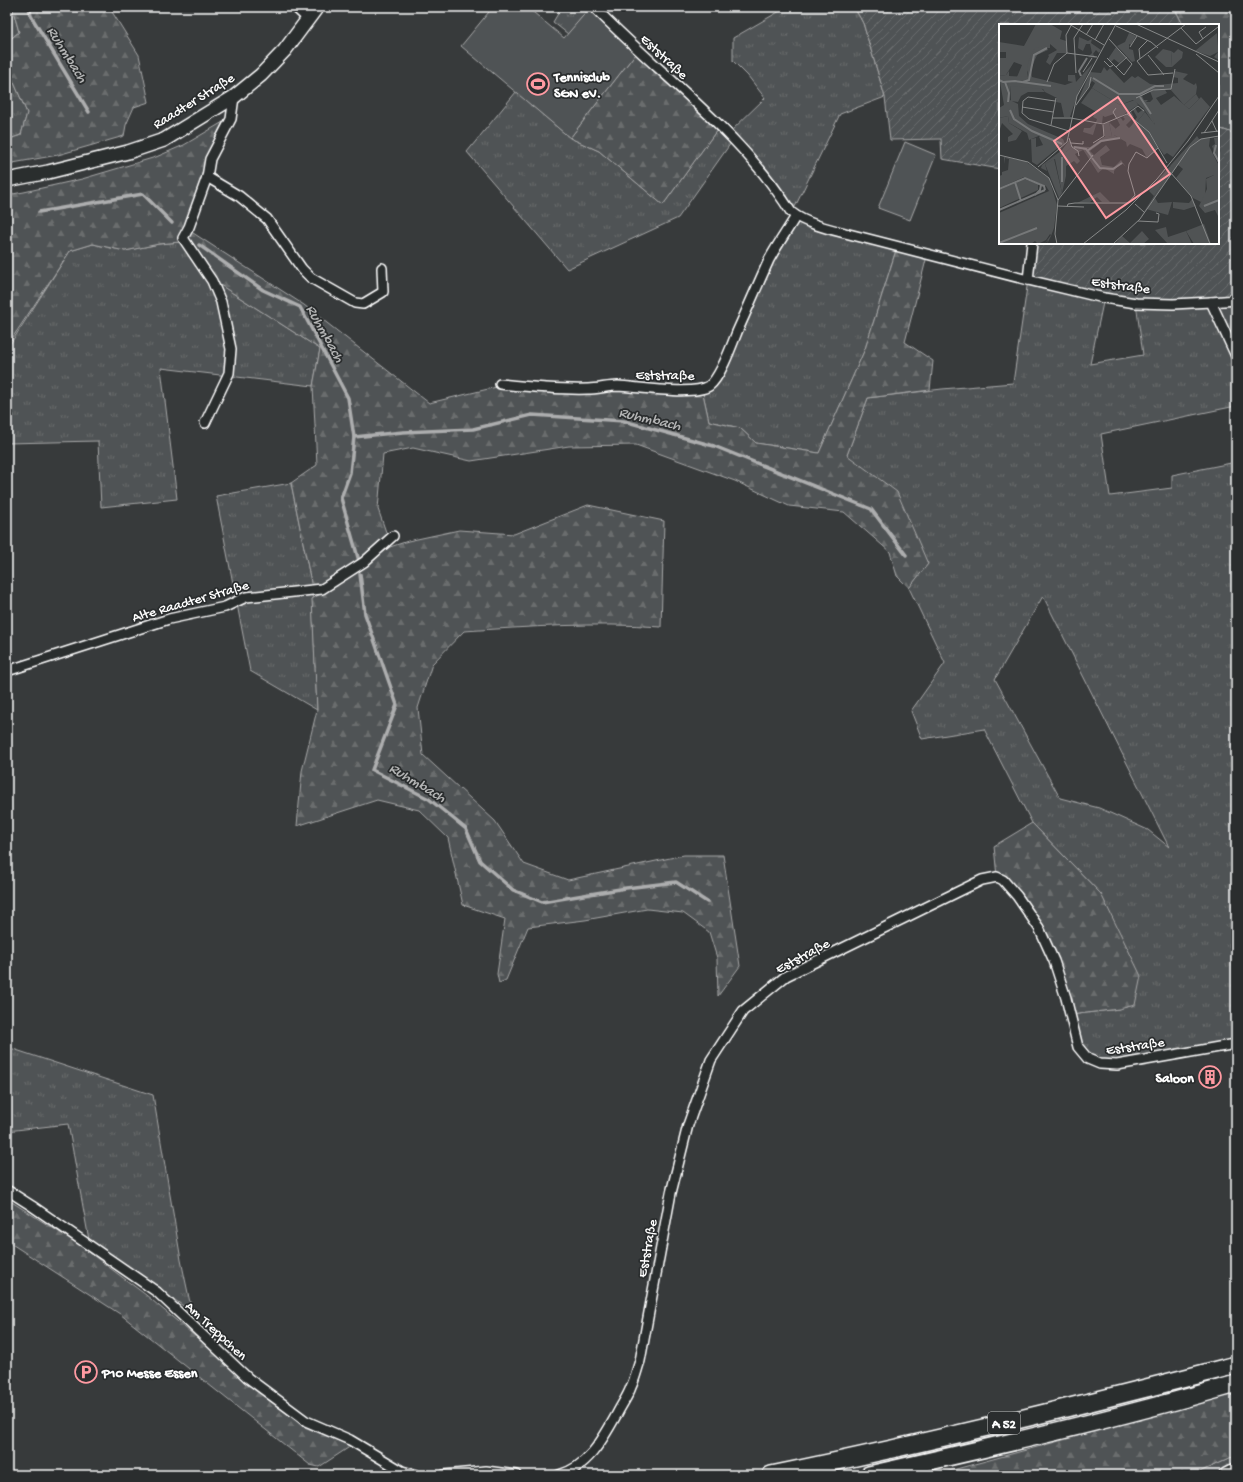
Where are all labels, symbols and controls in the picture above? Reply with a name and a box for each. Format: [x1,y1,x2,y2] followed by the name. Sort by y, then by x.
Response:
[42,24,91,87] water label: Ruhmbach
[999,24,1219,244] inset map
[636,32,691,85] street label: Eststraße
[150,70,239,134] street label: Raadter Straße
[553,70,611,103] place label: Tennisclub SGN eV.
[525,71,551,97] sports icon: Tennisclub SGN eV.
[1090,274,1152,299] street label: Eststraße
[301,302,348,367] water label: Ruhmbach
[635,367,695,386] street label: Eststraße
[617,404,683,436] water label: Ruhmbach
[130,577,252,627] street label: Alte Raadter Straße
[385,760,449,808] water label: Ruhmbach
[773,936,834,979] street label: Eststraße
[1105,1035,1166,1060] street label: Eststraße
[1197,1064,1223,1090] building icon: Saloon
[1155,1071,1194,1088] place label: Saloon
[634,1217,663,1279] street label: Eststraße
[181,1299,250,1365] street label: Am Treppchen
[73,1359,99,1385] parking icon: P10 Messe Essen
[101,1366,198,1383] place label: P10 Messe Essen
[988,1412,1020,1434] road number: A 52

